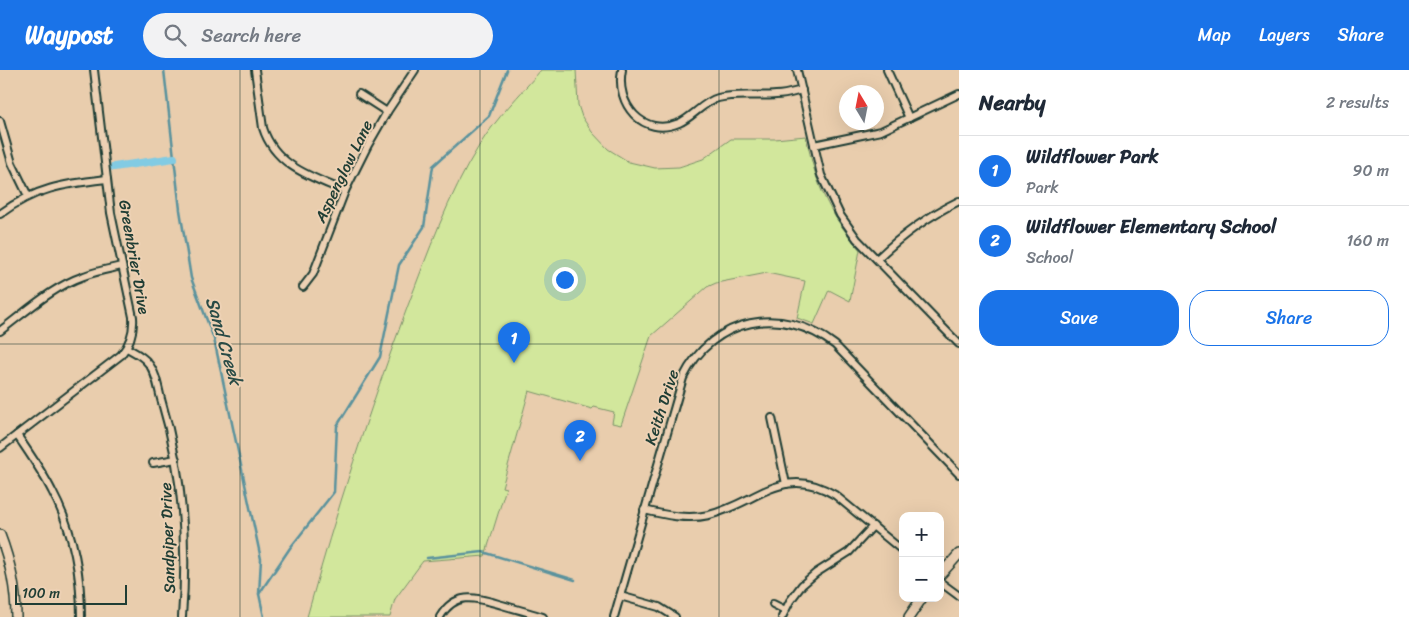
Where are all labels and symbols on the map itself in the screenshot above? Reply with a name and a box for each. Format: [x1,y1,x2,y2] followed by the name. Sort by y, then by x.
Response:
[839,85,884,130] north arrow
[306,115,381,229] street label: Aspenglow Lane
[110,198,159,317] street label: Greenbrier Drive
[552,267,578,293] your location
[196,293,252,391] water label: Sand Creek
[498,322,530,363] pin: 1
[636,366,687,449] street label: Keith Drive
[564,420,596,461] pin: 2
[151,482,184,594] street label: Sandpiper Drive
[15,582,128,605] scale bar

